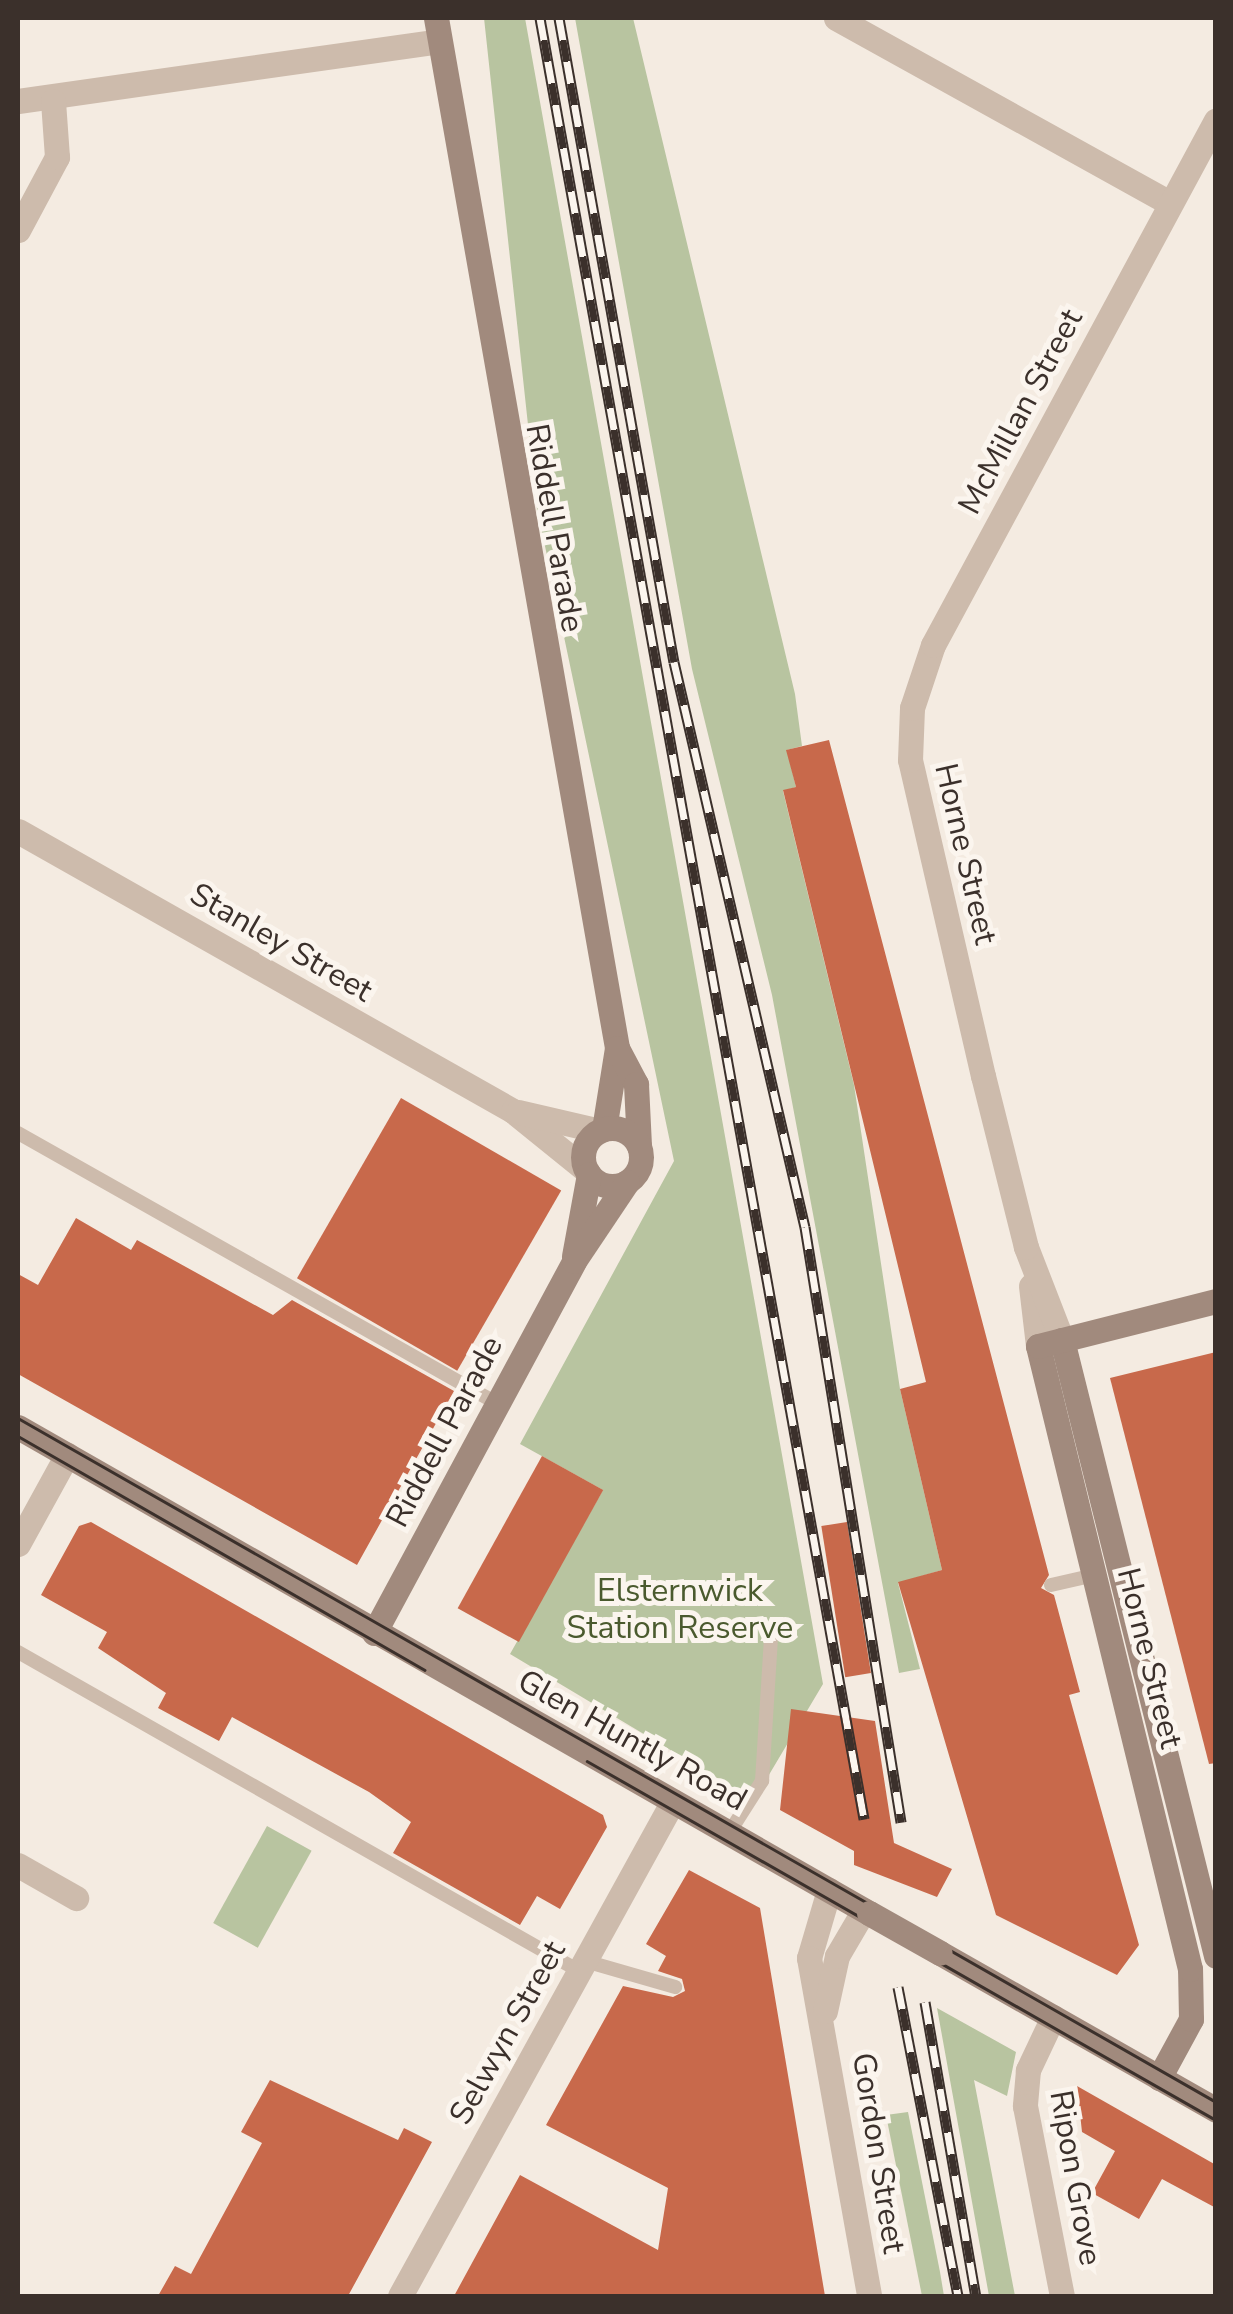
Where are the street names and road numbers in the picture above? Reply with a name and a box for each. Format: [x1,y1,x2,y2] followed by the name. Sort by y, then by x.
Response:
[951,303,1091,521] street label: McMillan Street
[517,421,591,635] street label: Riddell Parade
[926,760,1004,948] street label: Horne Street
[183,875,379,1011] street label: Stanley Street
[379,1330,511,1534] street label: Riddell Parade
[1108,1564,1190,1752] street label: Horne Street
[511,1662,753,1820] street label: Glen Huntly Road
[442,1935,574,2131] street label: Selwyn Street
[843,2050,913,2256] street label: Gordon Street
[1041,2088,1109,2268] street label: Ripon Grove

